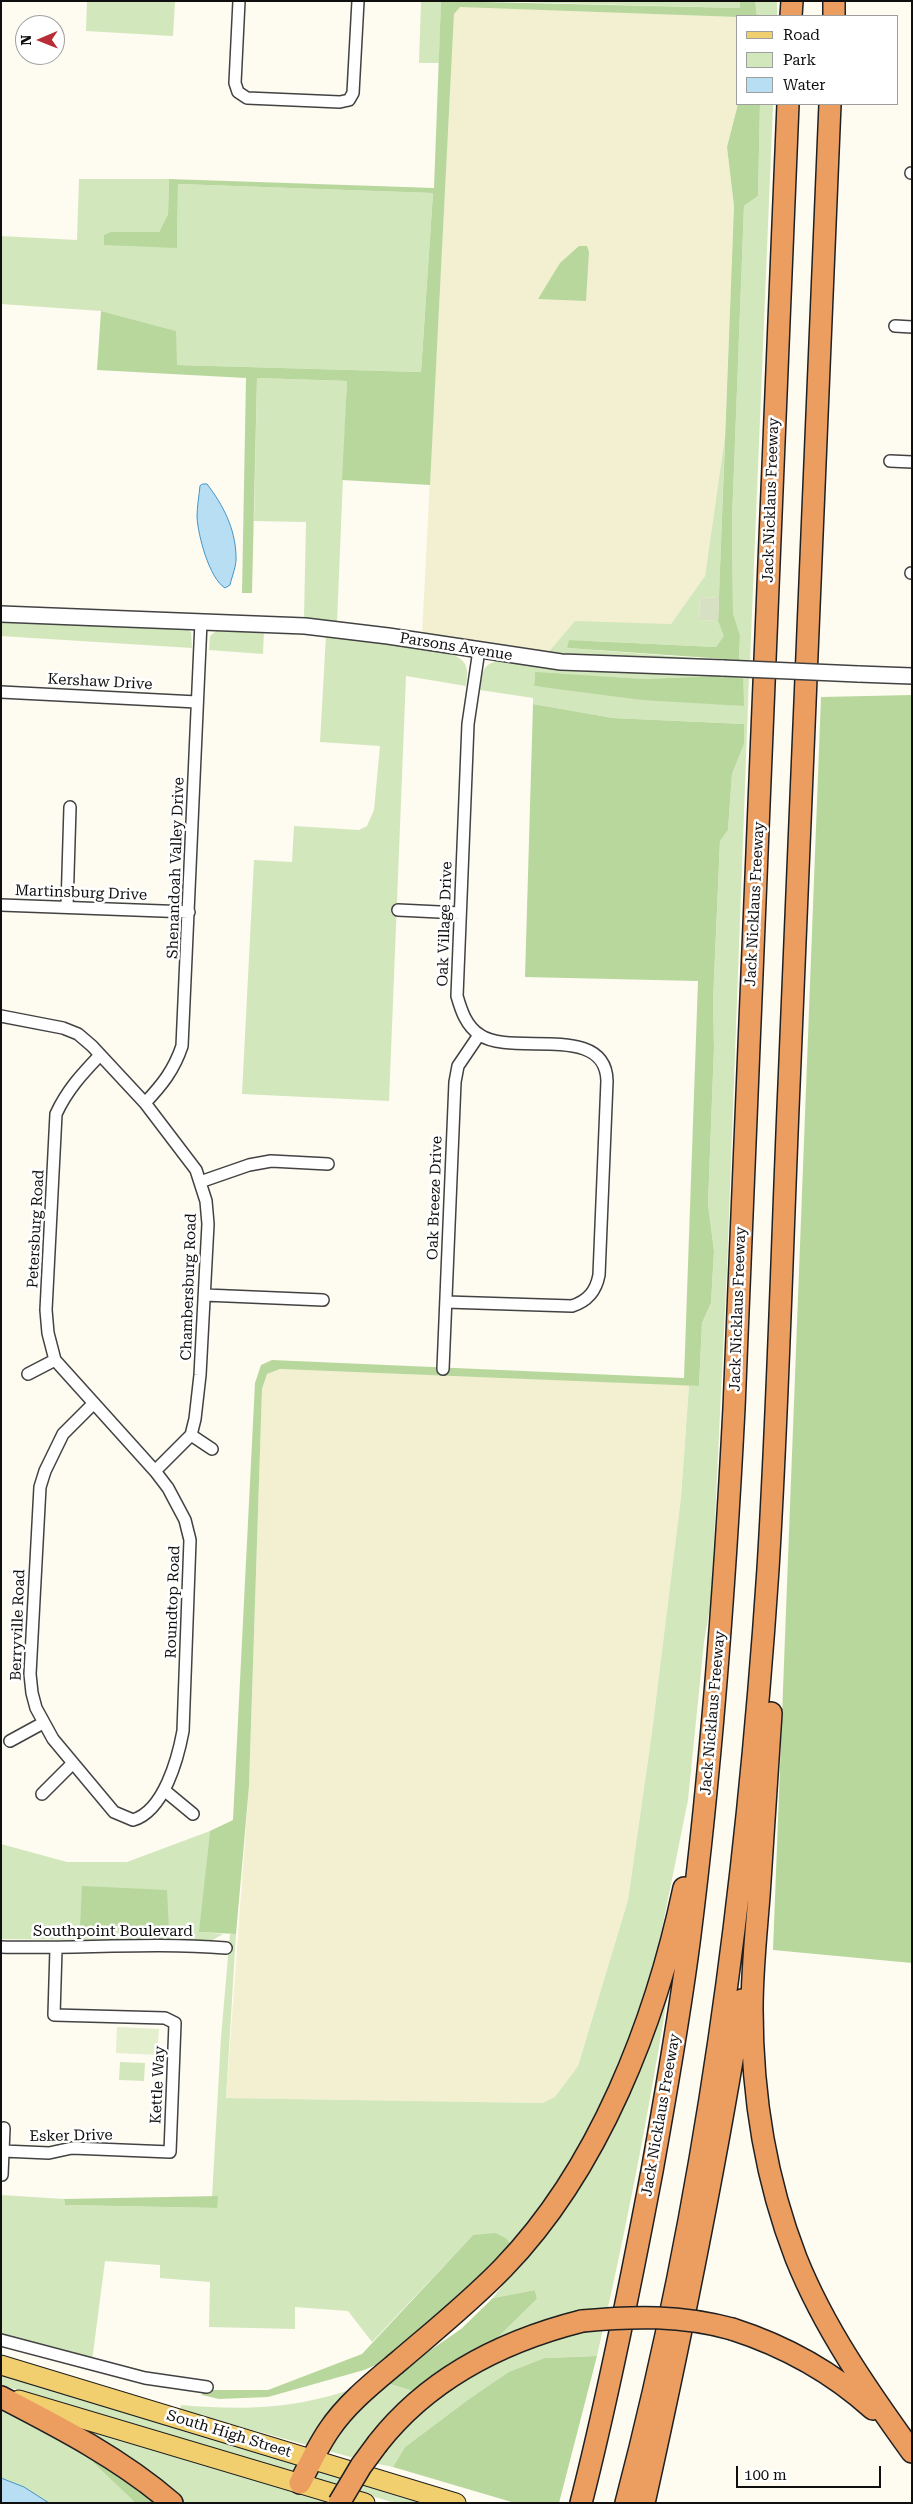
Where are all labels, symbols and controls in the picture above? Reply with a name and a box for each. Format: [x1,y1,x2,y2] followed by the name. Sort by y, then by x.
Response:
[15,15,65,65] north arrow
[736,15,898,105] legend
[783,26,820,44] text: Road
[18,35,34,46] text: N
[783,51,816,69] text: Park
[783,76,825,94] text: Water
[759,417,783,583] street label: Jack Nicklaus Freeway
[398,629,514,665] street label: Parsons Avenue
[47,670,153,694] street label: Kershaw Drive
[164,777,188,959] street label: Shenandoah Valley Drive
[742,821,768,987] street label: Jack Nicklaus Freeway
[434,861,456,987] street label: Oak Village Drive
[15,882,147,904] street label: Martinsburg Drive
[424,1136,446,1260] street label: Oak Breeze Drive
[24,1169,48,1289] street label: Petersburg Road
[177,1213,201,1361] street label: Chambersburg Road
[726,1226,750,1392] street label: Jack Nicklaus Freeway
[162,1545,184,1659] street label: Roundtop Road
[7,1569,29,1681] street label: Berryville Road
[697,1630,729,1796] street label: Jack Nicklaus Freeway
[33,1923,193,1941] street label: Southpoint Boulevard
[638,2032,684,2198] street label: Jack Nicklaus Freeway
[147,2046,169,2124] street label: Kettle Way
[29,2126,113,2146] street label: Esker Drive
[164,2406,294,2462] street label: South High Street
[738,2456,883,2488] scale bar
[744,2466,787,2484] text: 100 m

